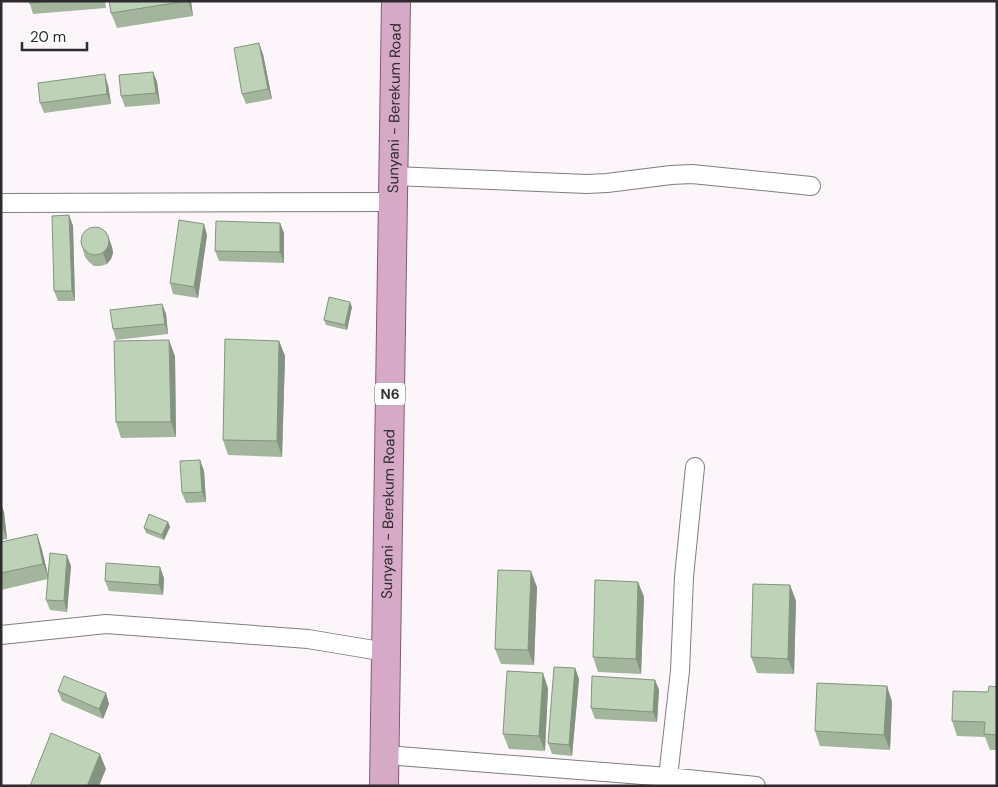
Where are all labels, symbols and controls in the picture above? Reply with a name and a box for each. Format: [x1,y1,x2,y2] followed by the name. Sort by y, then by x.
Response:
[22,20,88,52] scale bar
[383,23,406,193] street label: Sunyani - Berekum Road
[30,27,66,47] text: 20 m
[375,382,405,406] road number: N6
[377,429,399,599] street label: Sunyani - Berekum Road

